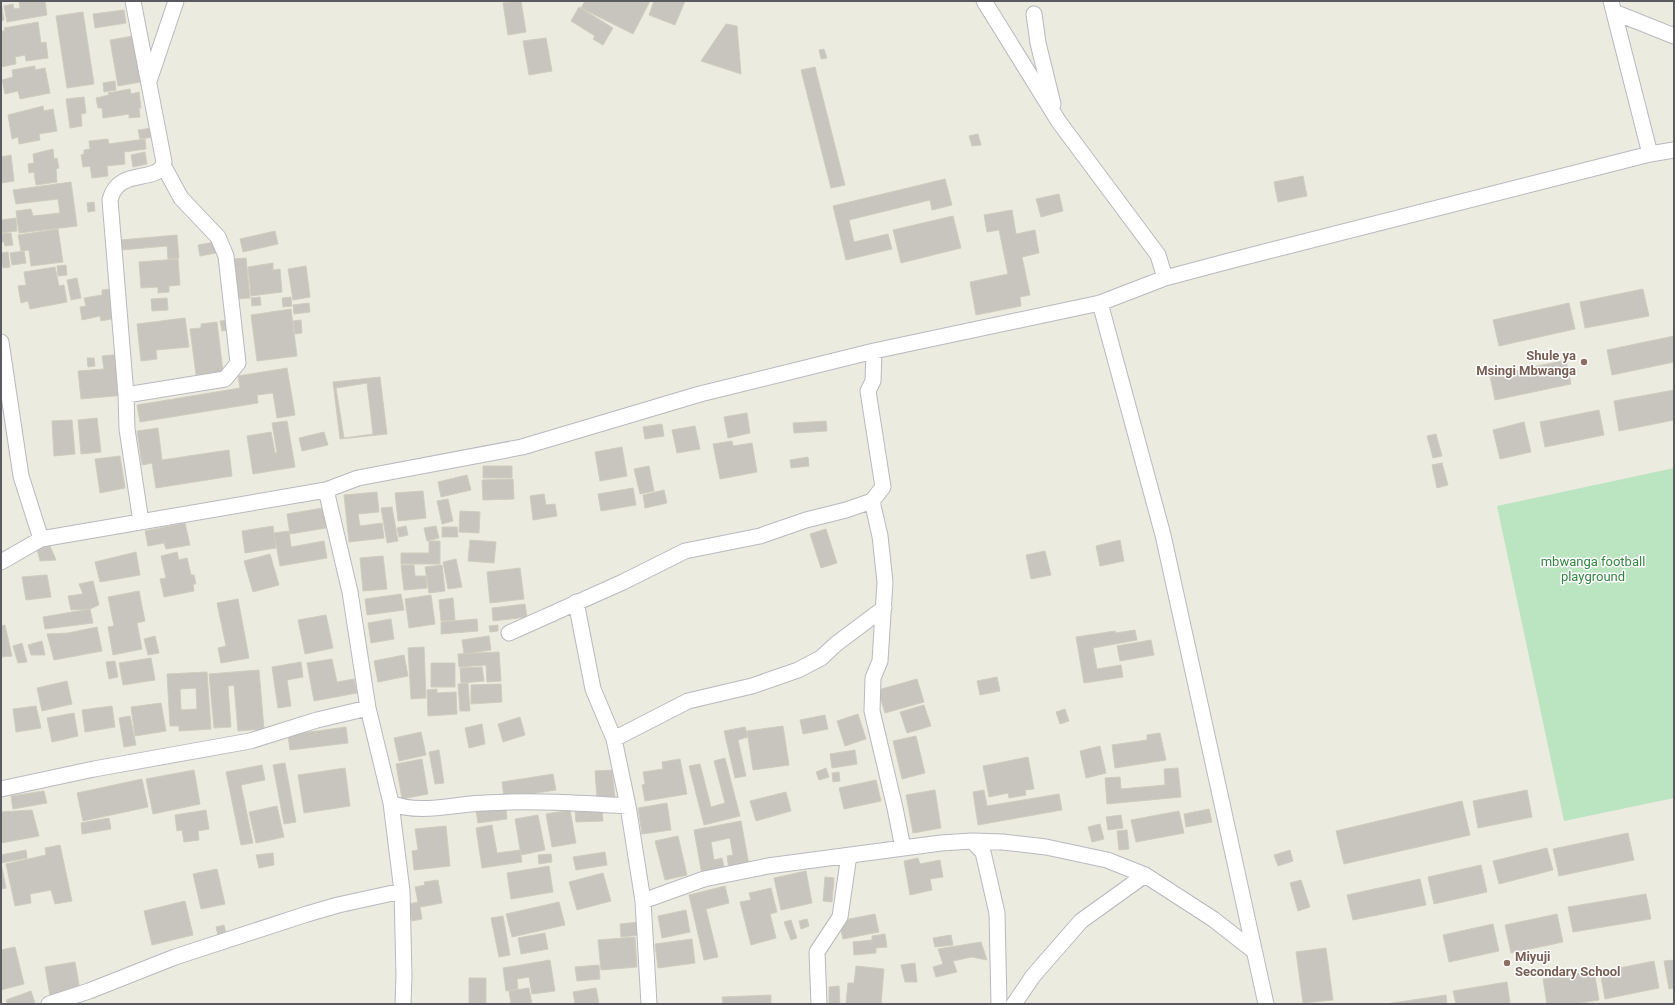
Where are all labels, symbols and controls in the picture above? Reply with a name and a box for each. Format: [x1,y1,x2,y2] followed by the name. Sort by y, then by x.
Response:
[1476,348,1576,378] place label: Shule ya Msingi Mbwanga
[1579,357,1589,367] marker: Shule ya Msingi Mbwanga
[1541,554,1645,584] park label: mbwanga football playground
[1515,949,1621,979] place label: Miyuji Secondary School
[1502,958,1512,968] marker: Miyuji Secondary School

